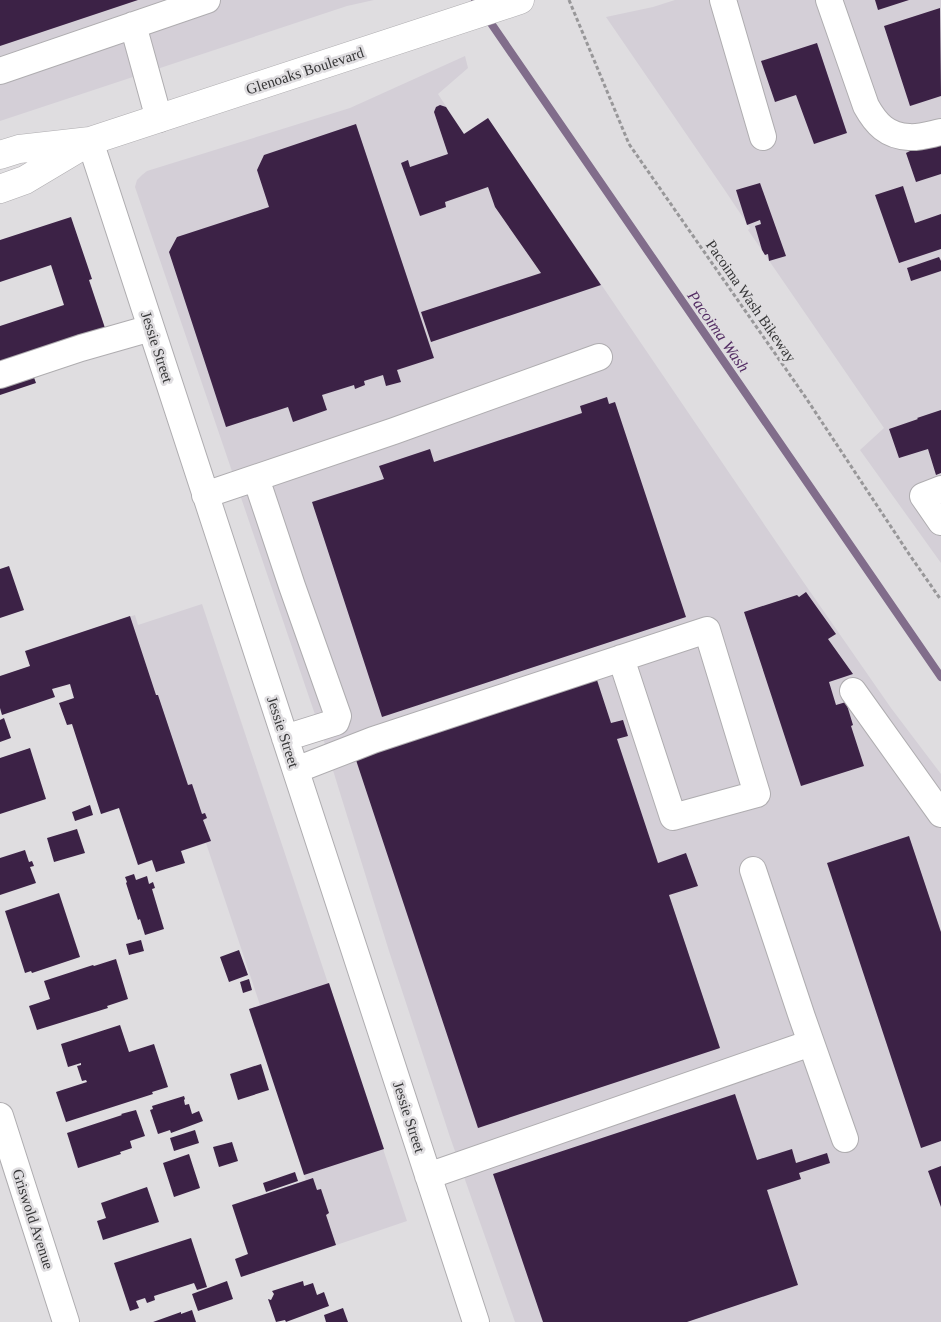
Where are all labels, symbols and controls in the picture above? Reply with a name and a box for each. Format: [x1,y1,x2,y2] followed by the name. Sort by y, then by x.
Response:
[244,44,366,98] street label: Glenoaks Boulevard
[702,236,800,366] street label: Pacoima Wash Bikeway
[684,287,754,375] water label: Pacoima Wash
[138,309,176,385] street label: Jessie Street
[264,694,302,770] street label: Jessie Street
[390,1079,428,1155] street label: Jessie Street
[9,1167,57,1271] street label: Griswold Avenue

